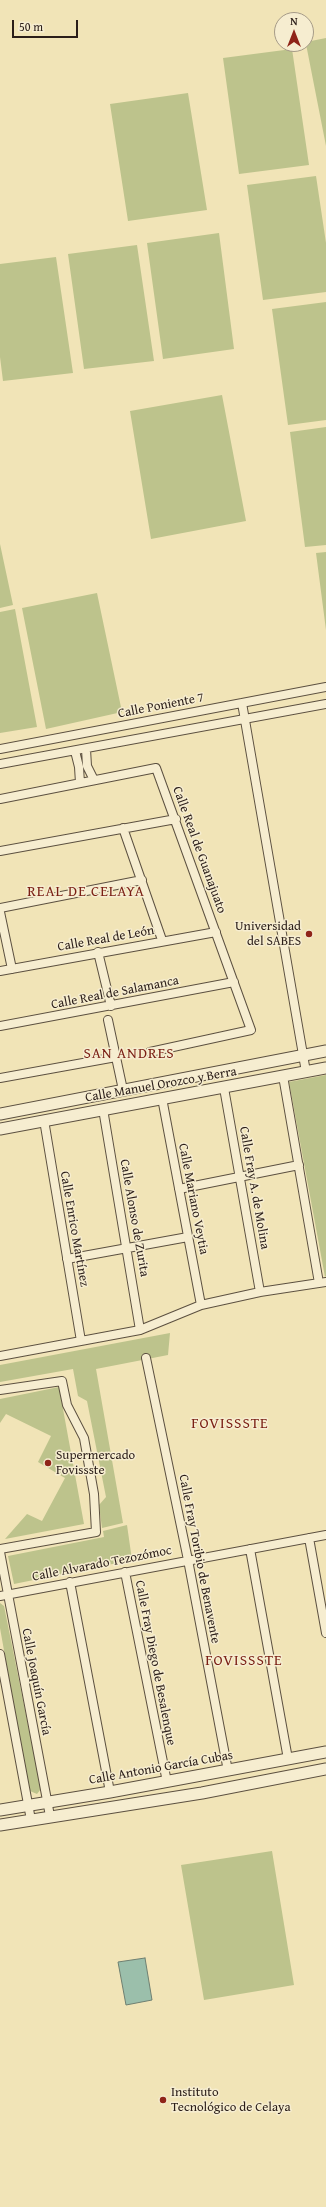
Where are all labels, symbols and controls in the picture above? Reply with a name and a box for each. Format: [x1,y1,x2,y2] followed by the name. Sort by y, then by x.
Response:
[14,12,80,38] scale bar
[274,12,314,52] north arrow
[290,13,298,29] text: N
[19,18,43,35] text: 50 m
[117,690,205,722] street label: Calle Poniente 7
[169,784,229,916] street label: Calle Real de Guanajuato
[27,883,145,901] district label: REAL DE CELAYA
[235,919,301,950] place label: Universidad del SABES
[56,923,156,955] street label: Calle Real de León
[304,929,314,939] marker: Universidad del SABES
[50,973,180,1013] street label: Calle Real de Salamanca
[83,1045,175,1063] district label: SAN ANDRES
[84,1064,238,1106] street label: Calle Manuel Orozco y Berra
[236,1125,272,1251] street label: Calle Fray A. de Molina
[175,1142,211,1256] street label: Calle Mariano Veytia
[116,1158,152,1278] street label: Calle Alonso de Zurita
[56,1170,92,1288] street label: Calle Enrico Martínez
[191,1415,269,1433] district label: FOVISSSTE
[56,1448,135,1479] place label: Supermercado Fovissste
[43,1458,53,1468] marker: Supermercado Fovissste
[175,1473,223,1645] street label: Calle Fray Toribio de Benavente
[31,1543,173,1585] street label: Calle Alvarado Tezozómoc
[131,1579,179,1747] street label: Calle Fray Diego de Besalenque
[18,1627,54,1737] street label: Calle Joaquín García
[205,1652,283,1670] district label: FOVISSSTE
[88,1748,234,1788] street label: Calle Antonio García Cubas
[171,2085,291,2116] place label: Instituto Tecnológico de Celaya
[158,2095,168,2105] marker: Instituto Tecnológico de Celaya

